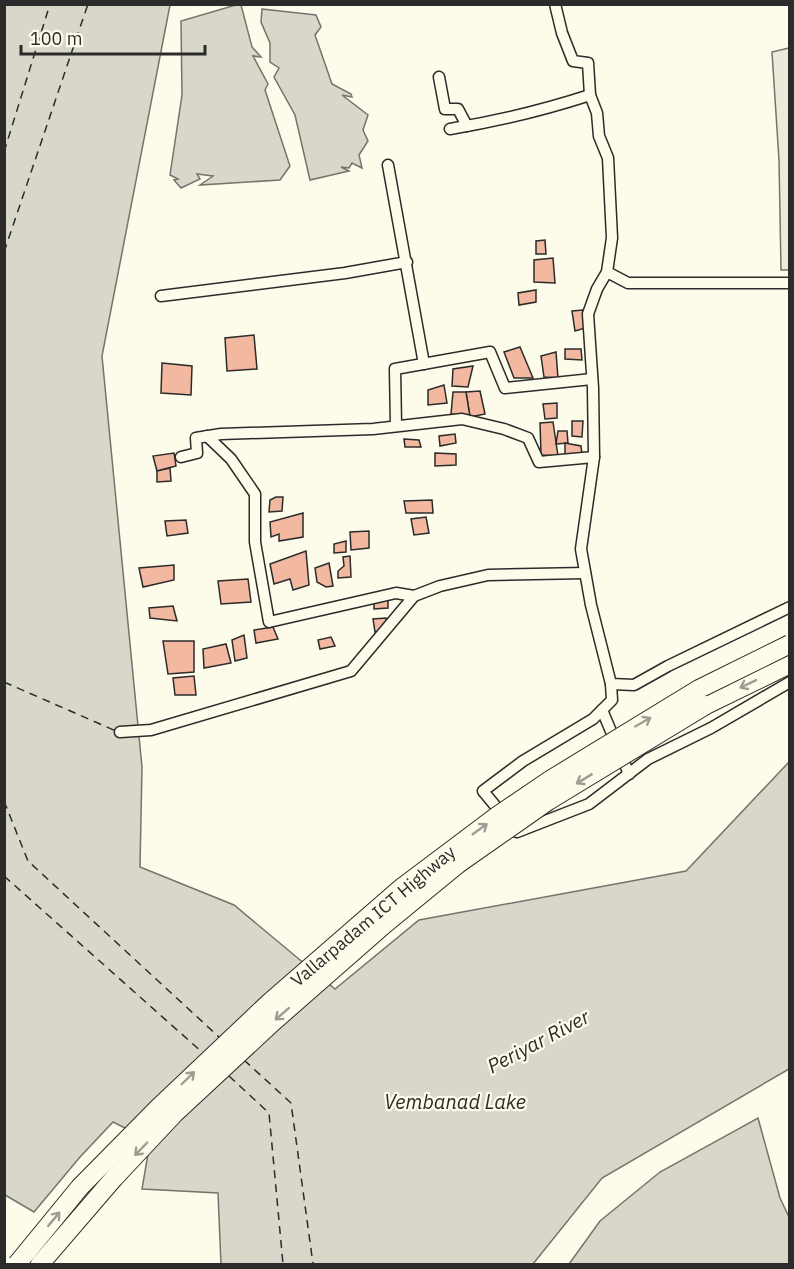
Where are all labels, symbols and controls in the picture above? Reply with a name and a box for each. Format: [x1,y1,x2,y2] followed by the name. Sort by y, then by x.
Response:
[21,18,206,56] scale bar
[30,27,82,50] text: 100 m
[739,679,757,691] one-way arrow
[634,716,651,728] one-way arrow
[576,773,593,785] one-way arrow
[472,823,488,835] one-way arrow
[286,840,460,992] street label: Vallarpadam ICT Highway
[482,1002,595,1079] water label: Periyar River
[275,1007,290,1021] one-way arrow
[181,1071,196,1086] one-way arrow
[384,1088,526,1115] water label: Vembanad Lake
[134,1141,148,1156] one-way arrow
[47,1211,60,1227] one-way arrow

